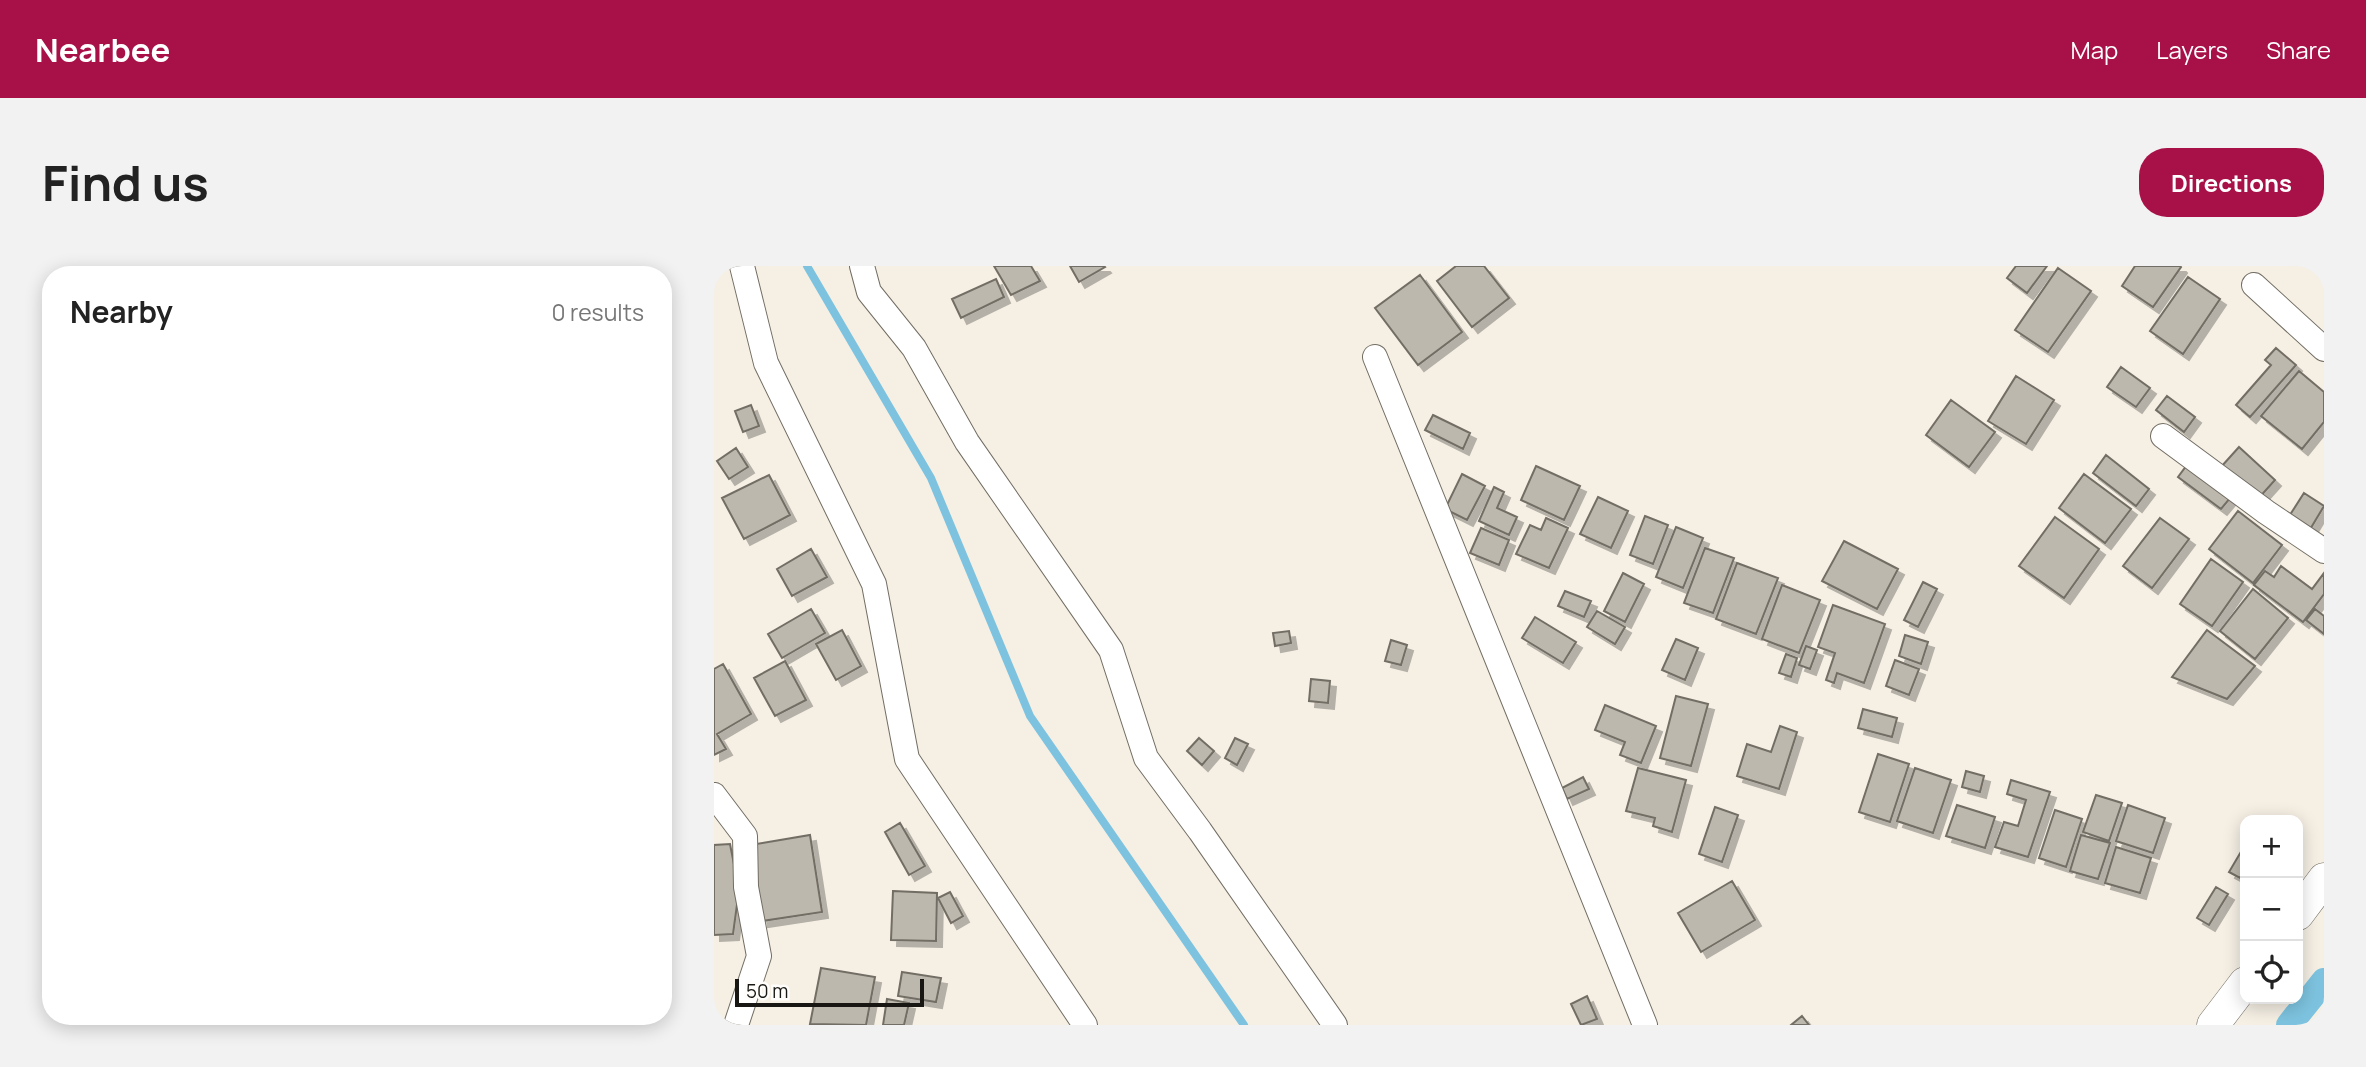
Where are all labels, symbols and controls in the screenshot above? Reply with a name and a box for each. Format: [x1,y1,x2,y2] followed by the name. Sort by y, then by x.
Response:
[35,27,170,72] text: Nearbee
[2071,33,2118,66] text: Map
[2156,33,2228,66] text: Layers
[2266,33,2331,66] text: Share
[2139,148,2324,217] button: Directions
[42,149,209,216] text: Find us
[70,291,173,332] text: Nearby
[551,296,644,328] text: 0 results
[2240,815,2303,1004] map controls
[2240,815,2303,878] button: +
[2240,878,2303,941] button: −
[2240,941,2303,1004] button: locate
[735,976,924,1008] scale bar
[746,978,788,1004] text: 50 m

